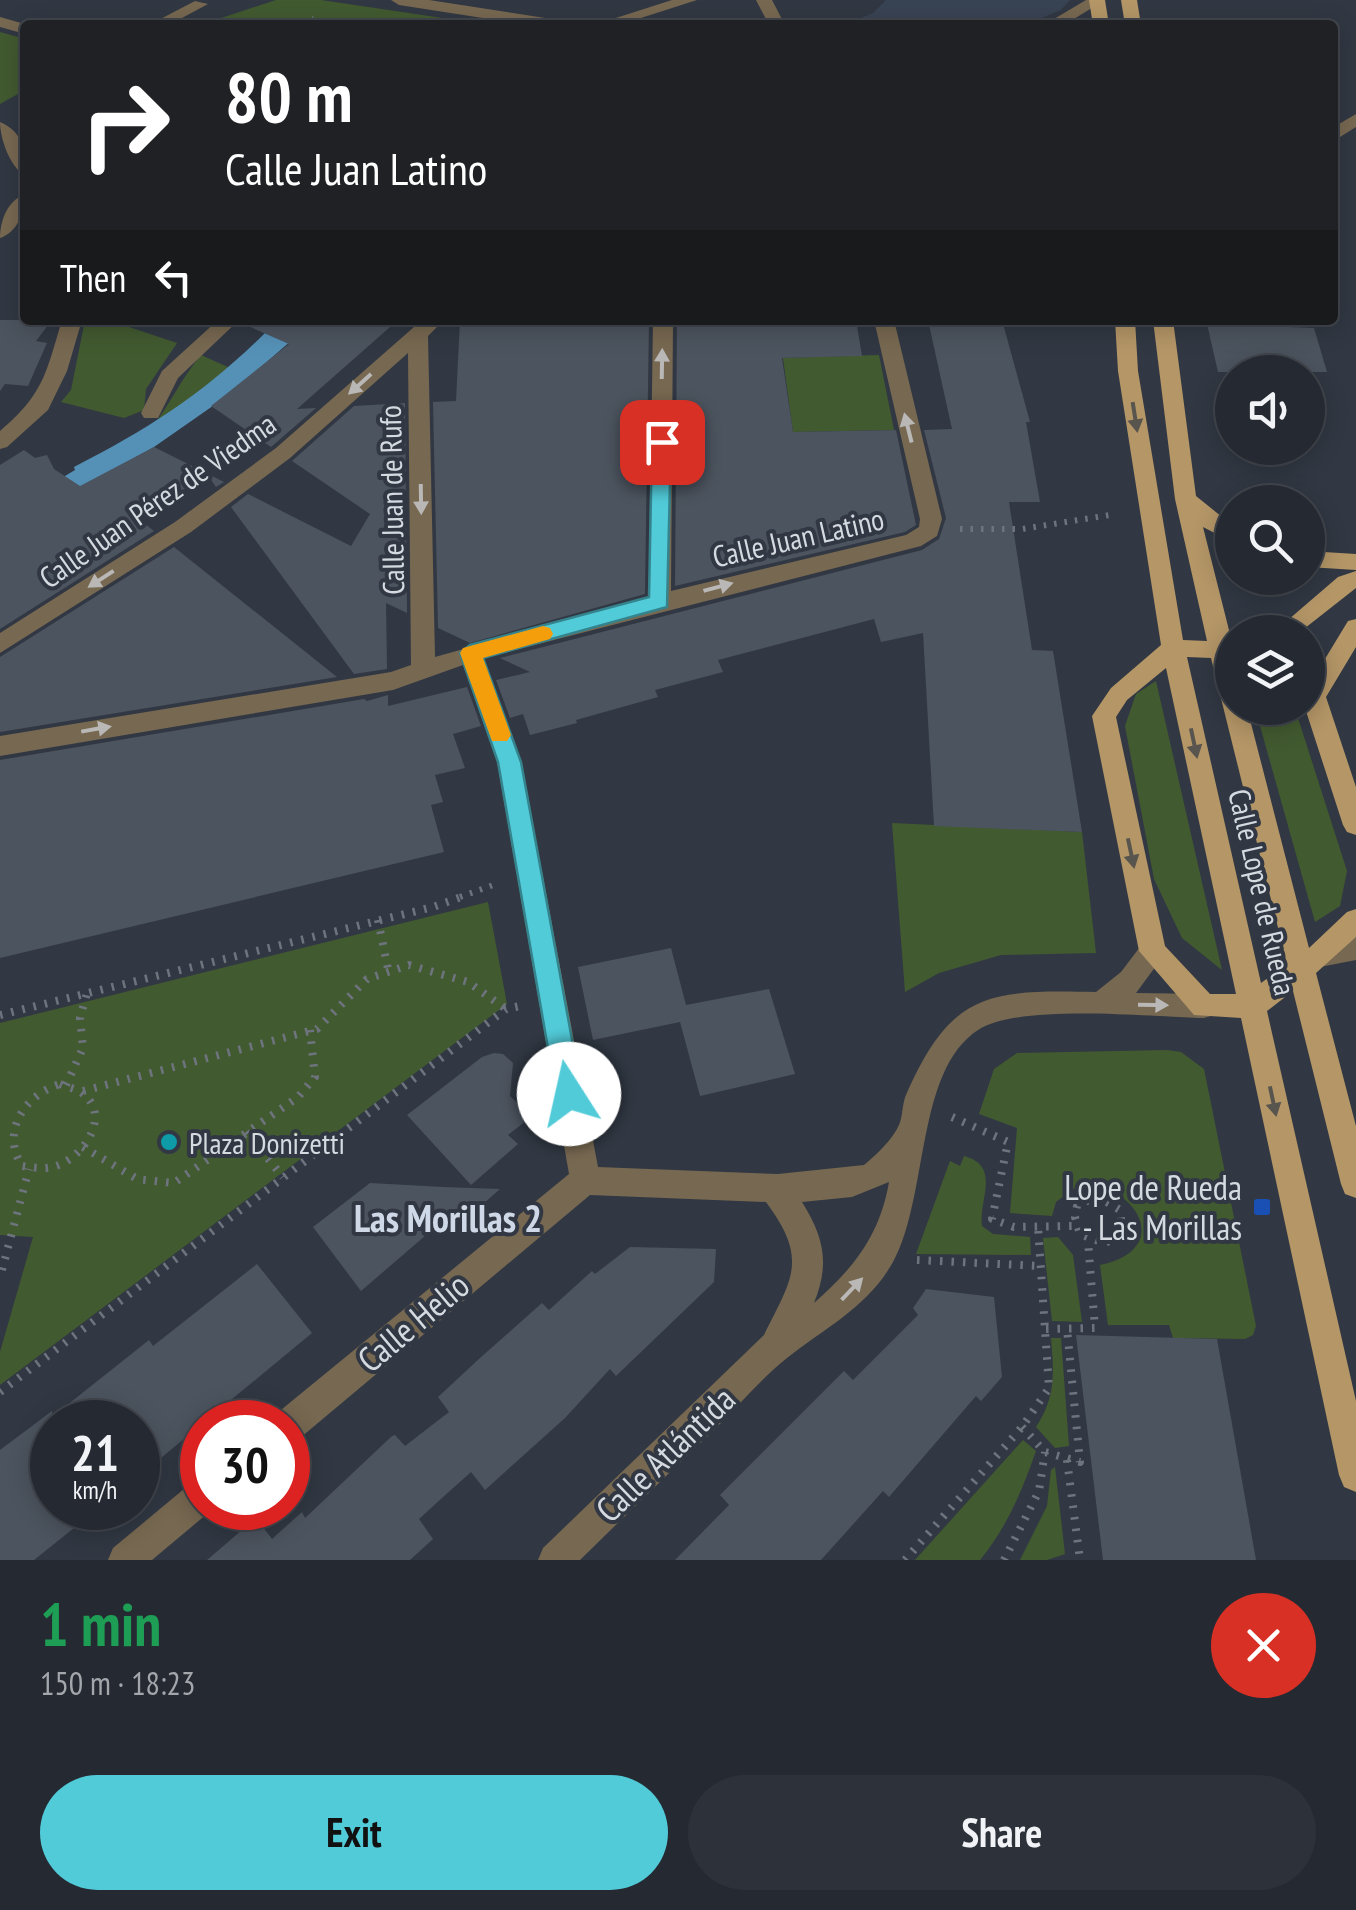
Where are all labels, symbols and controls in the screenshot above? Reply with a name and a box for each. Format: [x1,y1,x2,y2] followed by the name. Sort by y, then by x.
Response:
[225,51,353,141] text: 80 m
[60,60,190,190] icon: right
[225,139,487,197] text: Calle Juan Latino
[146,250,201,305] icon: left
[60,253,126,302] text: Then
[654,348,670,380] one-way arrow
[1215,355,1325,725] map controls
[1215,355,1325,465] button: sound
[348,372,372,395] one-way arrow
[620,400,705,485] pin
[1128,402,1143,433] one-way arrow
[31,404,283,596] street label: Calle Juan Pérez de Viedma
[370,405,412,595] street label: Calle Juan de Rufo
[900,412,915,443] one-way arrow
[635,415,690,470] icon: arrive
[413,483,429,515] one-way arrow
[1215,485,1325,595] button: search
[708,498,888,576] street label: Calle Juan Latino
[87,570,115,587] one-way arrow
[703,578,734,594] one-way arrow
[1215,615,1325,725] button: layers
[81,720,112,736] one-way arrow
[1187,728,1202,759] one-way arrow
[1220,785,1306,999] street label: Calle Lope de Rueda
[1124,838,1139,869] one-way arrow
[1138,998,1169,1014] one-way arrow
[517,1042,621,1146] position arrow
[1266,1086,1282,1117] one-way arrow
[189,1123,345,1162] place label: Plaza Donizetti
[158,1131,180,1153] marker: Plaza Donizetti
[1064,1164,1242,1250] place label: Lope de Rueda - Las Morillas
[354,1193,542,1242] district label: Las Morillas 2
[1251,1196,1273,1218] marker: Lope de Rueda - Las Morillas
[348,1262,478,1382] street label: Calle Helio
[840,1277,863,1301] one-way arrow
[586,1376,744,1532] street label: Calle Atlántida
[180,1400,310,1530] speed limit sign: 30
[71,1420,119,1485] text: 21
[73,1474,117,1506] text: km/h
[40,1585,161,1663] text: 1 min
[1211,1593,1316,1698] button: close
[40,1662,195,1704] text: 150 m · 18:23
[40,1775,668,1890] button: Exit
[688,1775,1316,1890] button: Share

